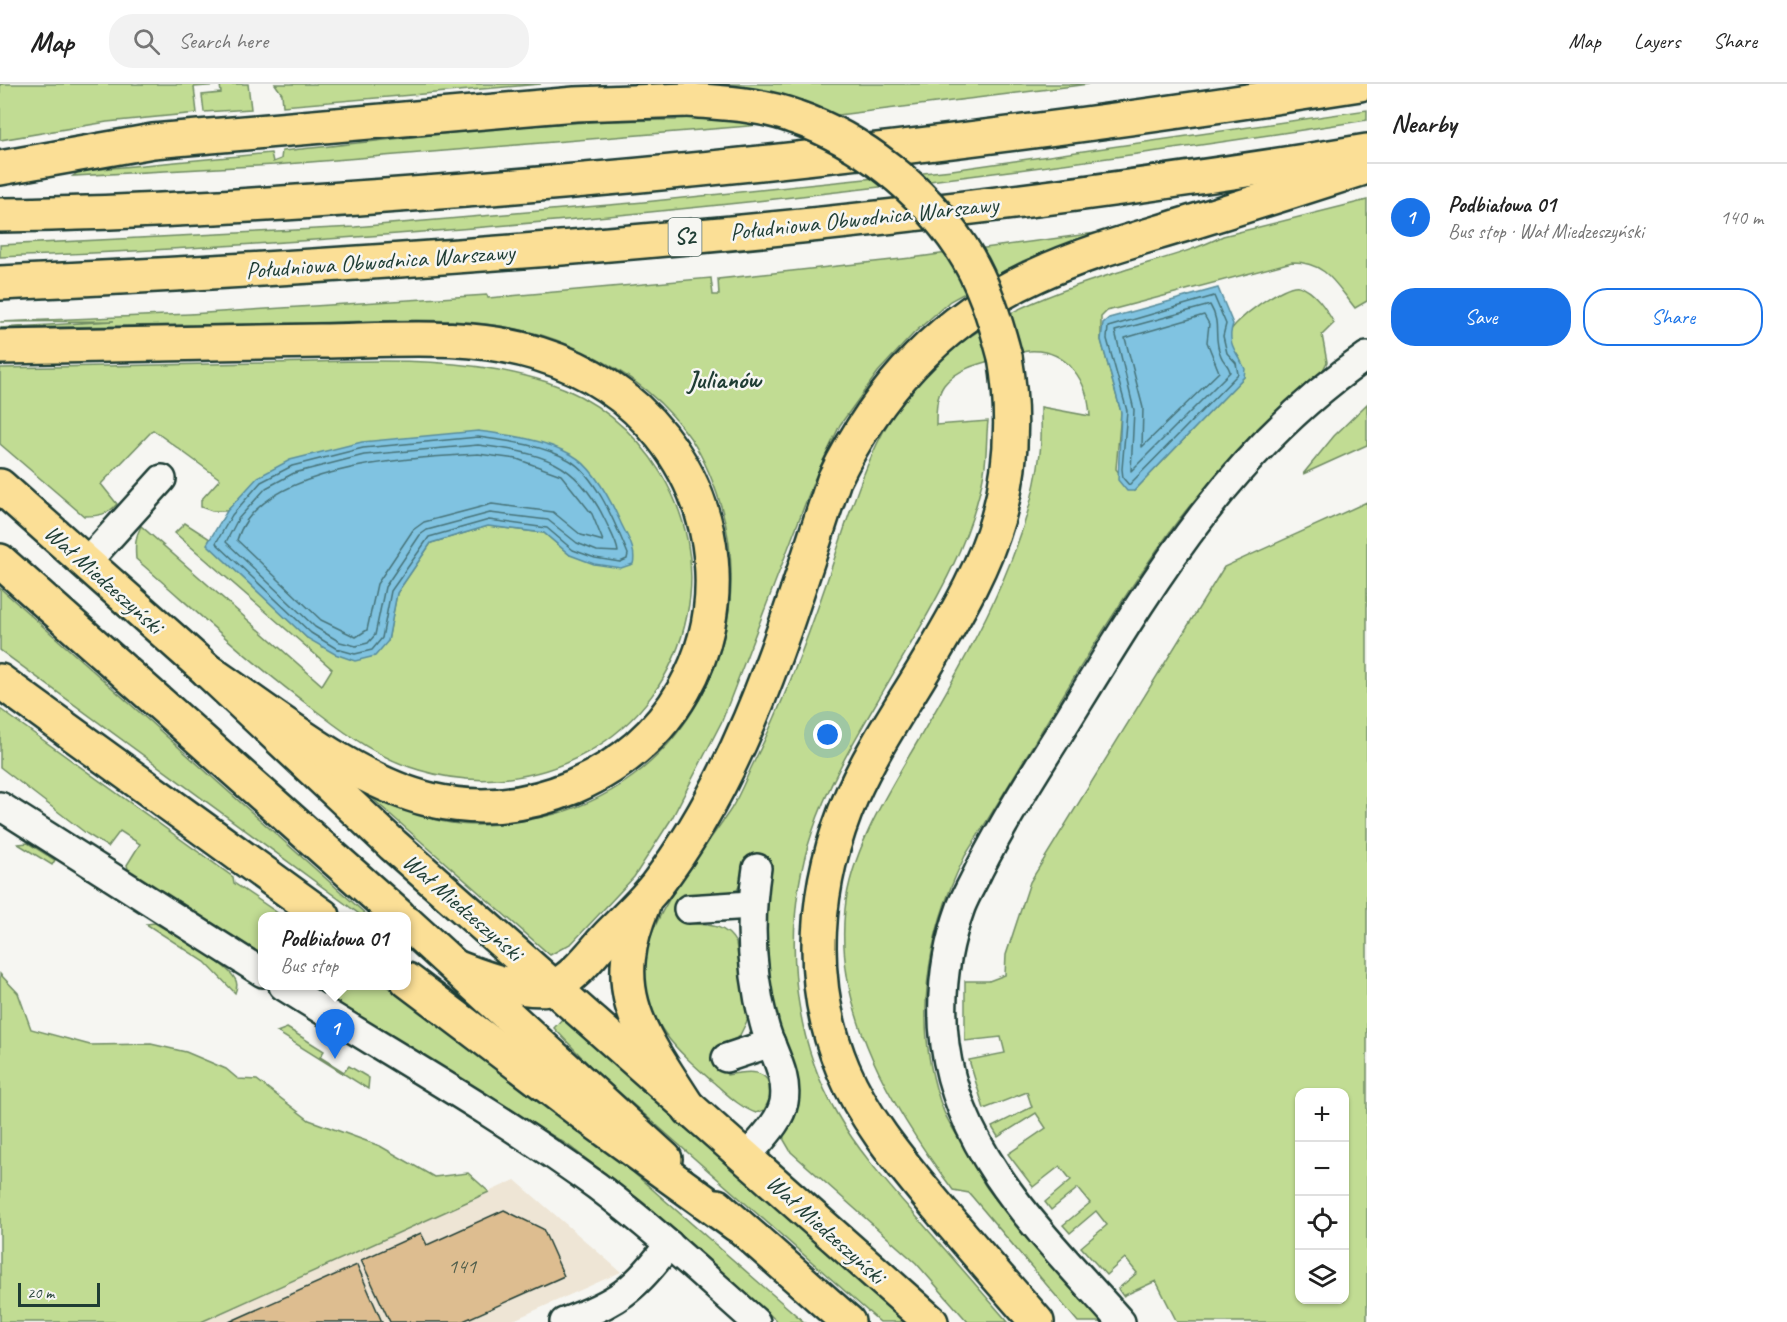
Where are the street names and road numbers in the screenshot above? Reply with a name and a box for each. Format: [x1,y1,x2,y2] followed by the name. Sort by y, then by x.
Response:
[728,189,1001,247] street label: Południowa Obwodnica Warszawy
[668,218,702,256] road number: S2
[245,237,517,285] street label: Południowa Obwodnica Warszawy
[38,518,172,642] street label: Wał Miedzeszyński
[397,847,531,969] street label: Wał Miedzeszyński
[760,1168,894,1292] street label: Wał Miedzeszyński

